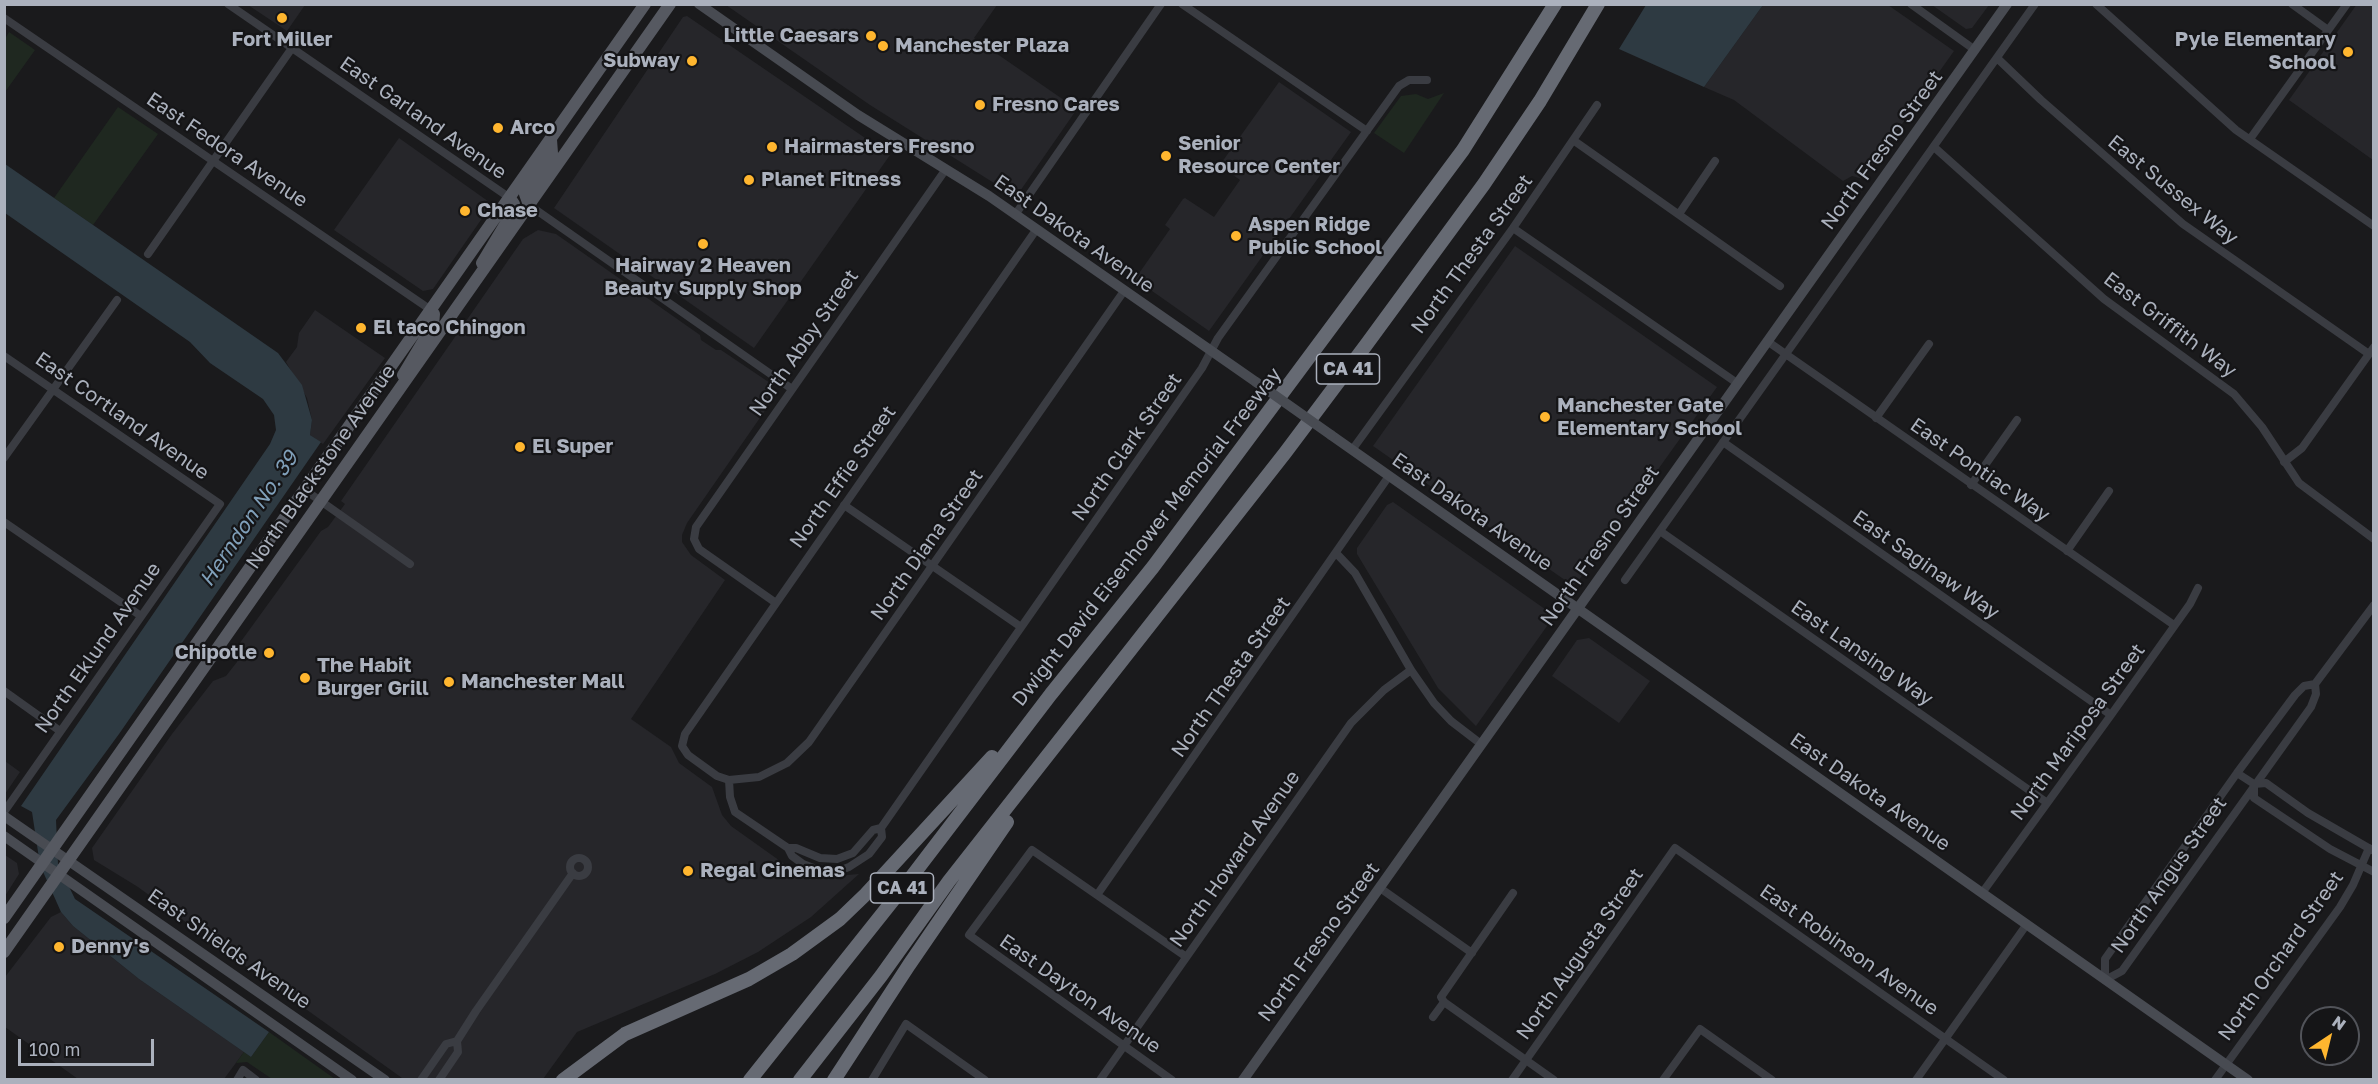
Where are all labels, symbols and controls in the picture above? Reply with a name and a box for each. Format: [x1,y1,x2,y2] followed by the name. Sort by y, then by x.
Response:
[275,11,289,25] marker: Fort Miller
[724,24,859,48] place label: Little Caesars
[231,28,333,52] place label: Fort Miller
[2175,28,2336,75] place label: Pyle Elementary School
[864,29,878,43] marker: Little Caesars
[895,34,1069,58] place label: Manchester Plaza
[876,39,890,53] marker: Manchester Plaza
[2341,45,2355,59] marker: Pyle Elementary School
[603,49,680,73] place label: Subway
[335,51,511,185] street label: East Garland Avenue
[685,54,699,68] marker: Subway
[1816,66,1948,234] street label: North Fresno Street
[142,87,312,213] street label: East Fedora Avenue
[992,93,1120,117] place label: Fresno Cares
[973,98,987,112] marker: Fresno Cares
[510,116,555,140] place label: Arco
[491,121,505,135] marker: Arco
[2103,130,2243,250] street label: East Sussex Way
[1178,132,1340,179] place label: Senior Resource Center
[784,135,975,159] place label: Hairmasters Fresno
[765,140,779,154] marker: Hairmasters Fresno
[1159,149,1173,163] marker: Senior Resource Center
[761,168,901,192] place label: Planet Fitness
[989,170,1159,298] street label: East Dakota Avenue
[1406,170,1538,338] street label: North Thesta Street
[742,173,756,187] marker: Planet Fitness
[477,199,538,223] place label: Chase
[458,204,472,218] marker: Chase
[1248,213,1382,260] place label: Aspen Ridge Public School
[1229,229,1243,243] marker: Aspen Ridge Public School
[696,237,710,251] marker: Hairway 2 Heaven Beauty Supply Shop
[604,254,802,301] place label: Hairway 2 Heaven Beauty Supply Shop
[744,265,864,421] street label: North Abby Street
[2099,267,2241,383] street label: East Griffith Way
[373,316,526,340] place label: El taco Chingon
[354,321,368,335] marker: El taco Chingon
[30,347,214,485] street label: East Cortland Avenue
[1316,354,1380,384] road number: CA 41
[241,360,401,574] street label: North Blackstone Avenue
[1007,363,1287,711] street label: Dwight David Eisenhower Memorial Freeway
[1067,368,1187,526] street label: North Clark Street
[1557,394,1742,441] place label: Manchester Gate Elementary School
[785,401,901,553] street label: North Effie Street
[1538,410,1552,424] marker: Manchester Gate Elementary School
[1906,413,2054,527] street label: East Pontiac Way
[532,435,613,459] place label: El Super
[513,440,527,454] marker: El Super
[194,447,304,591] water label: Herndon No. 39
[1387,448,1557,576] street label: East Dakota Avenue
[1535,461,1665,631] street label: North Fresno Street
[866,465,988,625] street label: North Diana Street
[1848,505,2004,625] street label: East Saginaw Way
[30,558,166,738] street label: North Eklund Avenue
[1166,592,1296,762] street label: North Thesta Street
[1786,595,1938,711] street label: East Lansing Way
[2006,639,2150,825] street label: North Mariposa Street
[175,641,257,665] place label: Chipotle
[262,646,276,660] marker: Chipotle
[317,654,429,701] place label: The Habit Burger Grill
[461,670,624,694] place label: Manchester Mall
[298,671,312,685] marker: The Habit Burger Grill
[442,675,456,689] marker: Manchester Mall
[1785,728,1955,856] street label: East Dakota Avenue
[1165,766,1305,952] street label: North Howard Avenue
[2106,792,2232,958] street label: North Angus Street
[1253,858,1385,1026] street label: North Fresno Street
[700,859,845,883] place label: Regal Cinemas
[1512,863,1648,1045] street label: North Augusta Street
[681,864,695,878] marker: Regal Cinemas
[2213,867,2349,1045] street label: North Orchard Street
[870,873,934,903] road number: CA 41
[1755,879,1943,1021] street label: East Robinson Avenue
[143,884,315,1014] street label: East Shields Avenue
[995,929,1165,1059] street label: East Dayton Avenue
[71,935,150,959] place label: Denny's
[52,940,66,954] marker: Denny's
[2300,1006,2360,1066] north arrow
[21,1027,158,1065] scale bar
[29,1038,80,1060] text: 100 m

